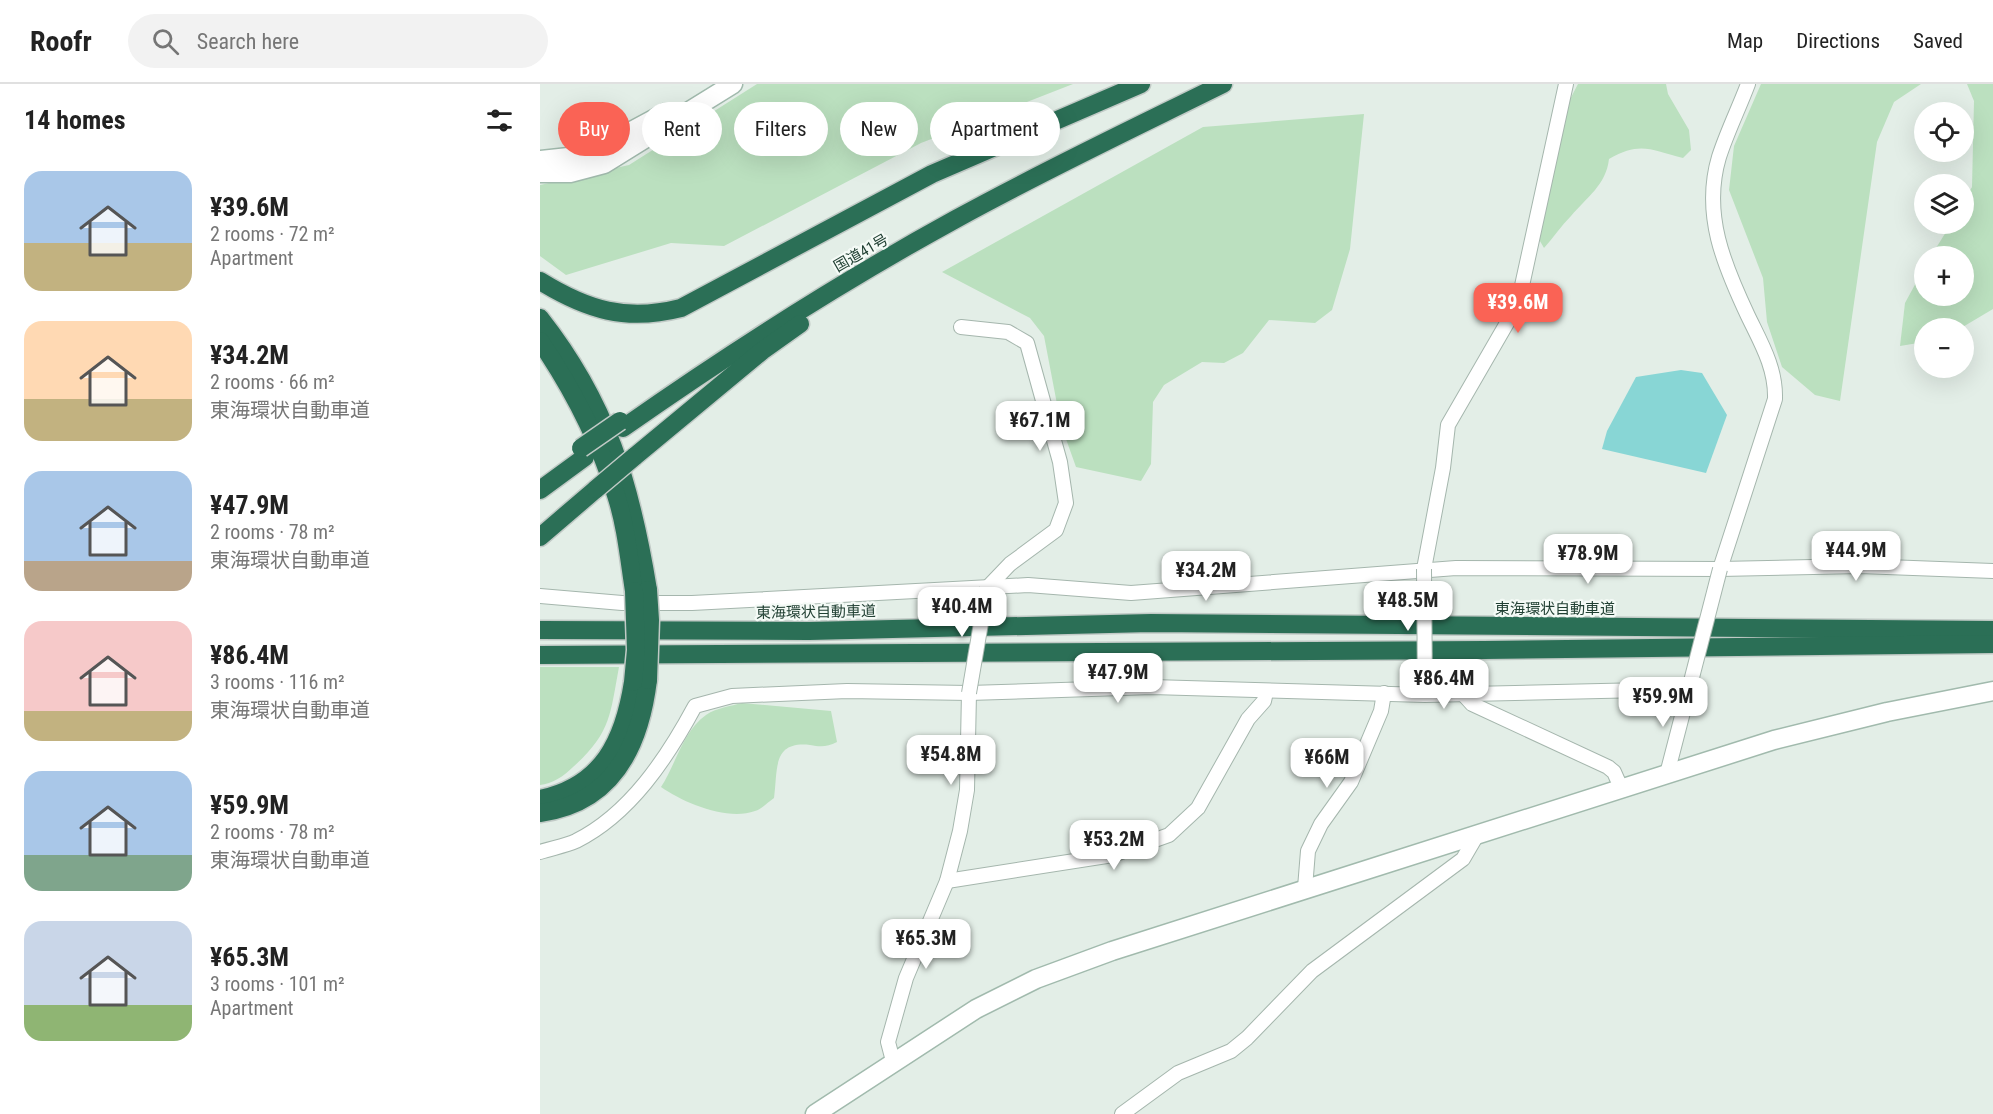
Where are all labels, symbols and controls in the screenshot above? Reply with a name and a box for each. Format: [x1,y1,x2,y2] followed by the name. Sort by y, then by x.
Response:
[128,14,548,68] search box
[30,25,92,58] text: Roofr
[149,25,182,58] icon: search
[197,29,299,54] text: Search here
[1727,29,1763,53] text: Map
[1796,29,1880,53] text: Directions
[1913,29,1963,53] text: Saved
[558,102,630,156] chip: Buy
[642,102,722,156] chip: Rent
[734,102,828,156] chip: Filters
[840,102,918,156] chip: New
[930,102,1060,156] chip: Apartment
[1914,102,1974,378] map controls
[1914,102,1974,162] button: locate
[483,104,516,137] icon: filters
[24,105,126,135] text: 14 homes
[1914,174,1974,234] button: layers
[210,192,289,222] text: ¥39.6M
[72,195,144,267] icon: home
[210,222,335,246] text: 2 rooms · 72 m²
[831,230,891,276] street label: 国道41号
[210,246,294,270] text: Apartment
[1914,246,1974,306] button: +
[1469,283,1567,334] pin: ¥39.6M
[1488,290,1548,314] text: ¥39.6M
[1914,318,1974,378] button: −
[210,340,289,370] text: ¥34.2M
[72,345,144,417] icon: home
[210,370,335,394] text: 2 rooms · 66 m²
[210,398,370,422] text: 東海環状自動車道
[991,401,1089,452] pin: ¥67.1M
[1010,408,1070,432] text: ¥67.1M
[210,490,289,520] text: ¥47.9M
[72,495,144,567] icon: home
[210,520,335,544] text: 2 rooms · 78 m²
[1807,531,1905,582] pin: ¥44.9M
[1539,534,1637,585] pin: ¥78.9M
[1826,538,1886,562] text: ¥44.9M
[1558,541,1618,565] text: ¥78.9M
[210,548,370,572] text: 東海環状自動車道
[1157,551,1255,602] pin: ¥34.2M
[1176,558,1236,582] text: ¥34.2M
[1359,581,1457,632] pin: ¥48.5M
[913,587,1011,638] pin: ¥40.4M
[1378,588,1438,612] text: ¥48.5M
[932,594,992,618] text: ¥40.4M
[1495,600,1615,618] street label: 東海環状自動車道
[756,602,876,622] street label: 東海環状自動車道
[210,640,289,670] text: ¥86.4M
[72,645,144,717] icon: home
[1069,653,1167,704] pin: ¥47.9M
[1395,659,1493,710] pin: ¥86.4M
[1088,660,1148,684] text: ¥47.9M
[1414,666,1474,690] text: ¥86.4M
[210,670,345,694] text: 3 rooms · 116 m²
[1614,677,1712,728] pin: ¥59.9M
[1633,684,1693,708] text: ¥59.9M
[210,698,370,722] text: 東海環状自動車道
[902,735,1000,786] pin: ¥54.8M
[1291,738,1363,789] pin: ¥66M
[921,742,981,766] text: ¥54.8M
[1305,745,1349,769] text: ¥66M
[210,790,289,820] text: ¥59.9M
[72,795,144,867] icon: home
[210,820,335,844] text: 2 rooms · 78 m²
[1065,820,1163,871] pin: ¥53.2M
[1084,827,1144,851] text: ¥53.2M
[210,848,370,872] text: 東海環状自動車道
[877,919,975,970] pin: ¥65.3M
[896,926,956,950] text: ¥65.3M
[210,942,289,972] text: ¥65.3M
[72,945,144,1017] icon: home
[210,972,345,996] text: 3 rooms · 101 m²
[210,996,294,1020] text: Apartment

